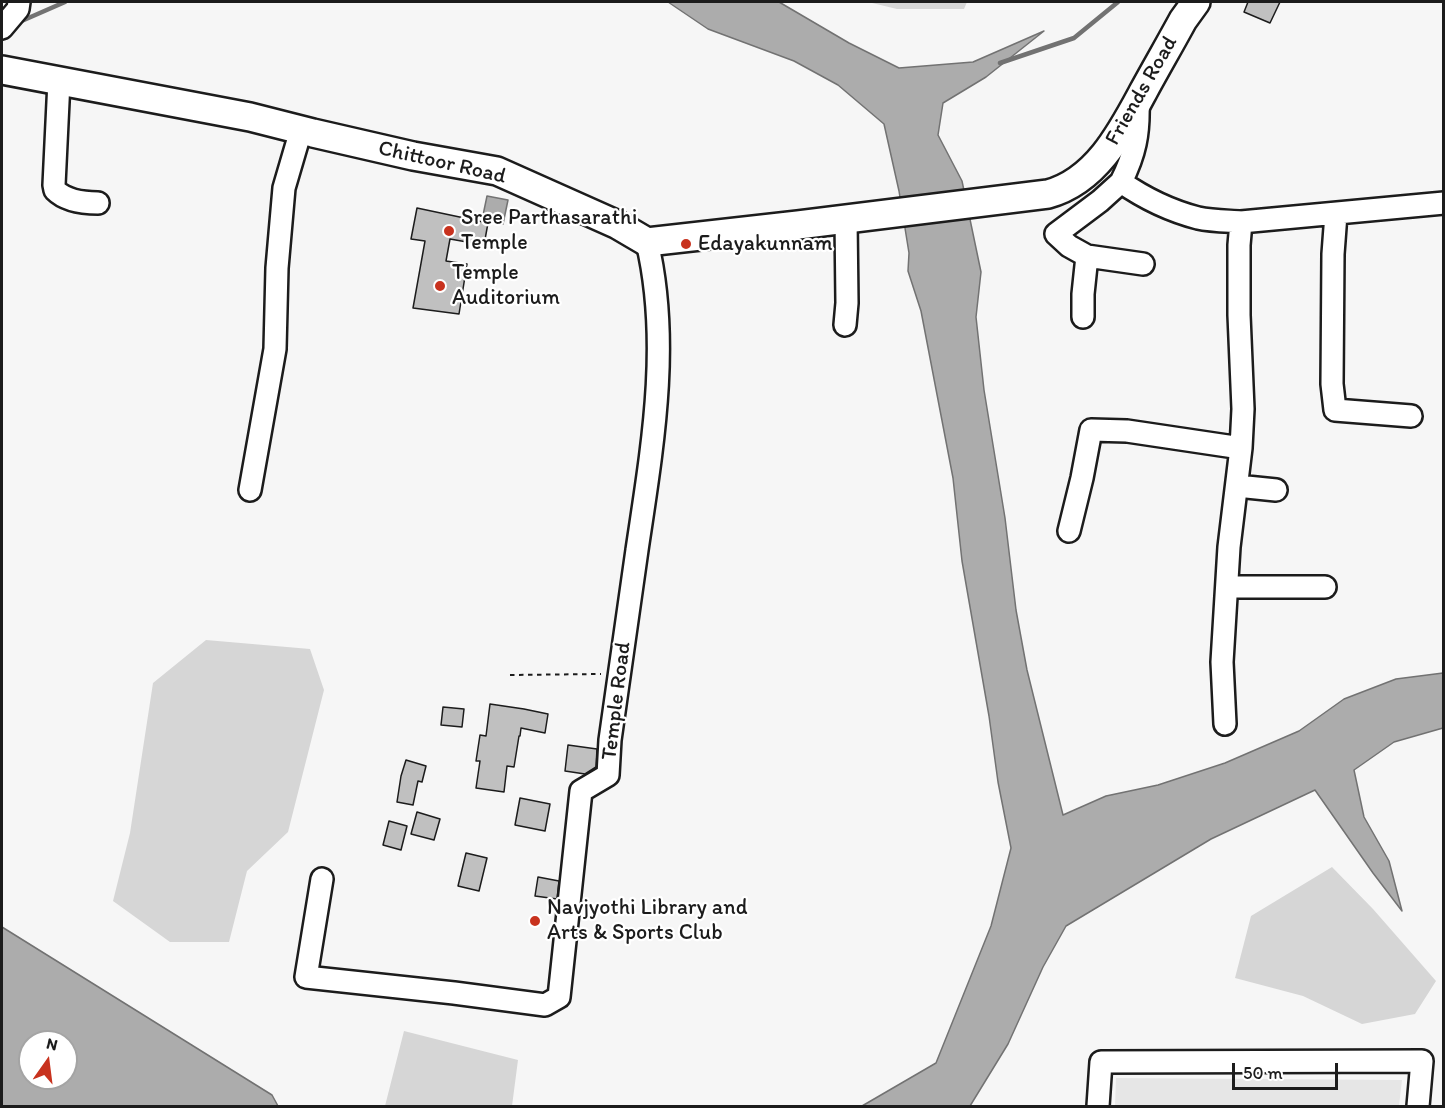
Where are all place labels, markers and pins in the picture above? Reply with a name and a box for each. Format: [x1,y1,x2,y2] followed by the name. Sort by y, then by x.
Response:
[461,205,638,256] place label: Sree Parthasarathi Temple
[442,224,456,238] marker: Sree Parthasarathi Temple
[698,231,833,257] place label: Edayakunnam
[679,237,693,251] marker: Edayakunnam
[452,260,560,312] place label: Temple Auditorium
[433,279,447,293] marker: Temple Auditorium
[547,895,747,946] place label: Navjyothi Library and Arts & Sports Club
[528,914,542,928] marker: Navjyothi Library and Arts & Sports Club

